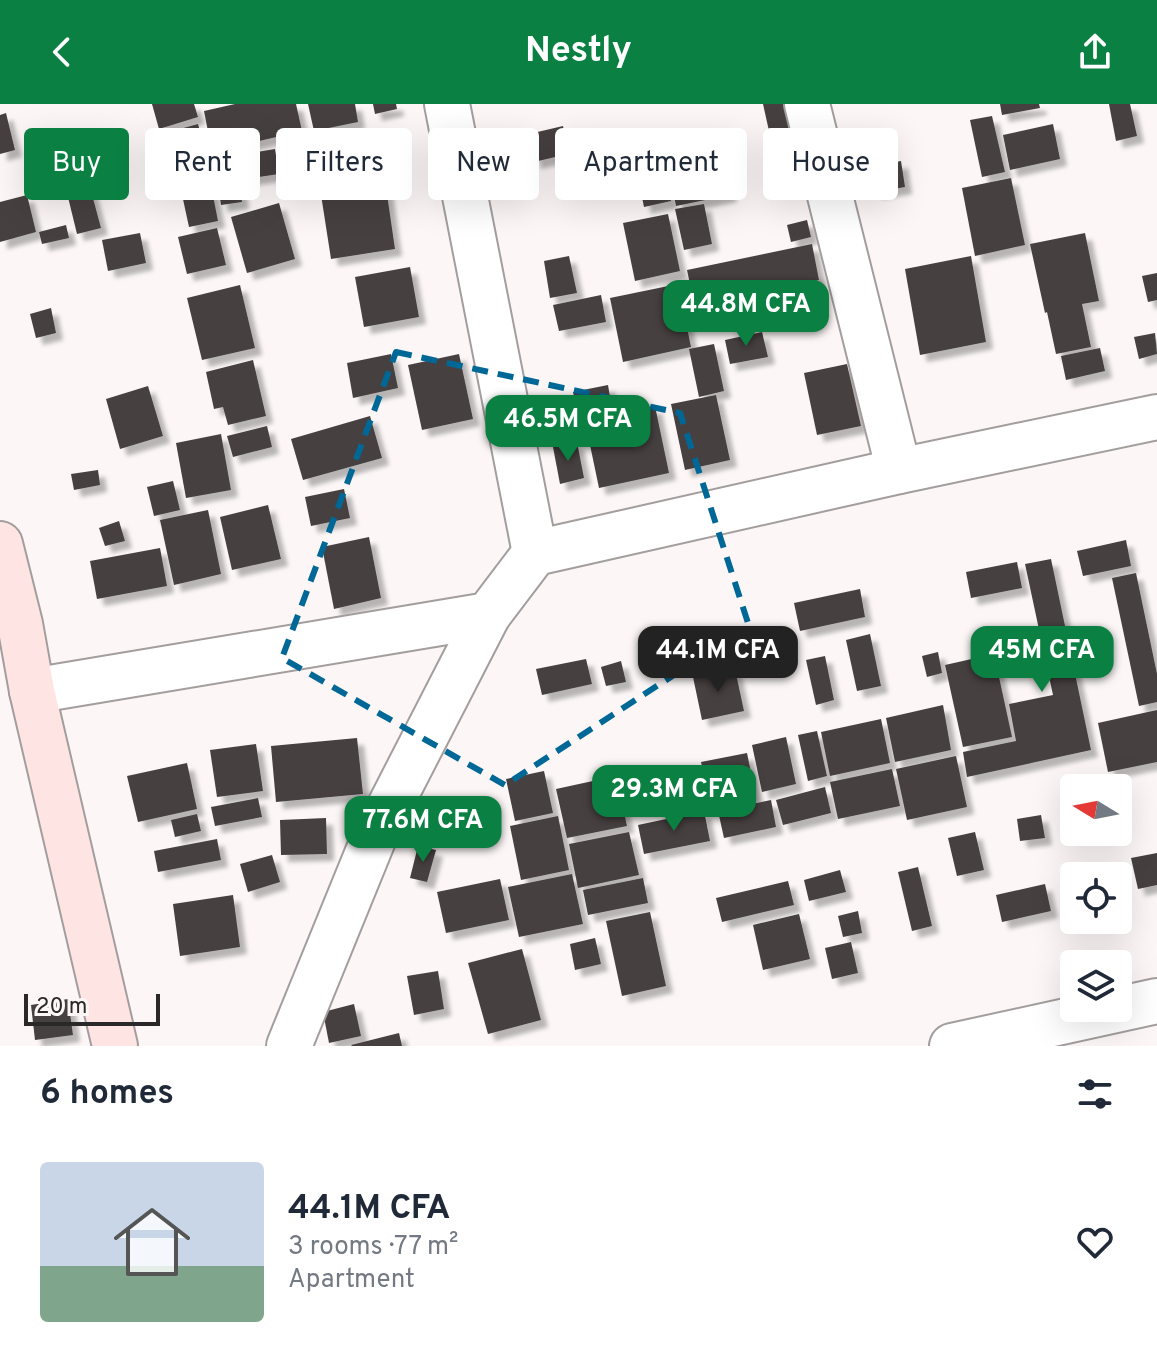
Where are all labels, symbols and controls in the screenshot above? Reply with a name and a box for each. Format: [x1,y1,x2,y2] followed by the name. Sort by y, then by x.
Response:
[525,29,632,75] text: Nestly
[40,30,84,74] icon: back
[1073,30,1117,74] icon: share
[24,128,129,200] chip: Buy
[145,128,260,200] chip: Rent
[276,128,412,200] chip: Filters
[428,128,539,200] chip: New
[555,128,747,200] chip: Apartment
[763,128,898,200] chip: House
[654,280,838,348] pin: 44.8M CFA
[681,289,811,322] text: 44.8M CFA
[476,395,660,463] pin: 46.5M CFA
[503,404,633,437] text: 46.5M CFA
[626,626,810,694] pin: 44.1M CFA
[968,626,1116,694] pin: 45M CFA
[656,635,780,668] text: 44.1M CFA
[989,635,1095,668] text: 45M CFA
[582,765,766,833] pin: 29.3M CFA
[610,774,738,807] text: 29.3M CFA
[1060,774,1132,846] north arrow
[1060,774,1132,1022] map controls
[331,796,515,864] pin: 77.6M CFA
[363,805,483,838] text: 77.6M CFA
[1060,862,1132,934] button: locate
[1060,950,1132,1022] button: layers
[24,990,160,1026] scale bar
[36,994,87,1021] text: 20 m
[1073,1072,1117,1116] icon: filters
[40,1073,174,1116] text: 6 homes
[288,1188,450,1231] text: 44.1M CFA
[104,1194,200,1290] icon: home
[1073,1220,1117,1264] icon: heart
[288,1231,458,1264] text: 3 rooms · 77 m²
[288,1264,415,1297] text: Apartment

